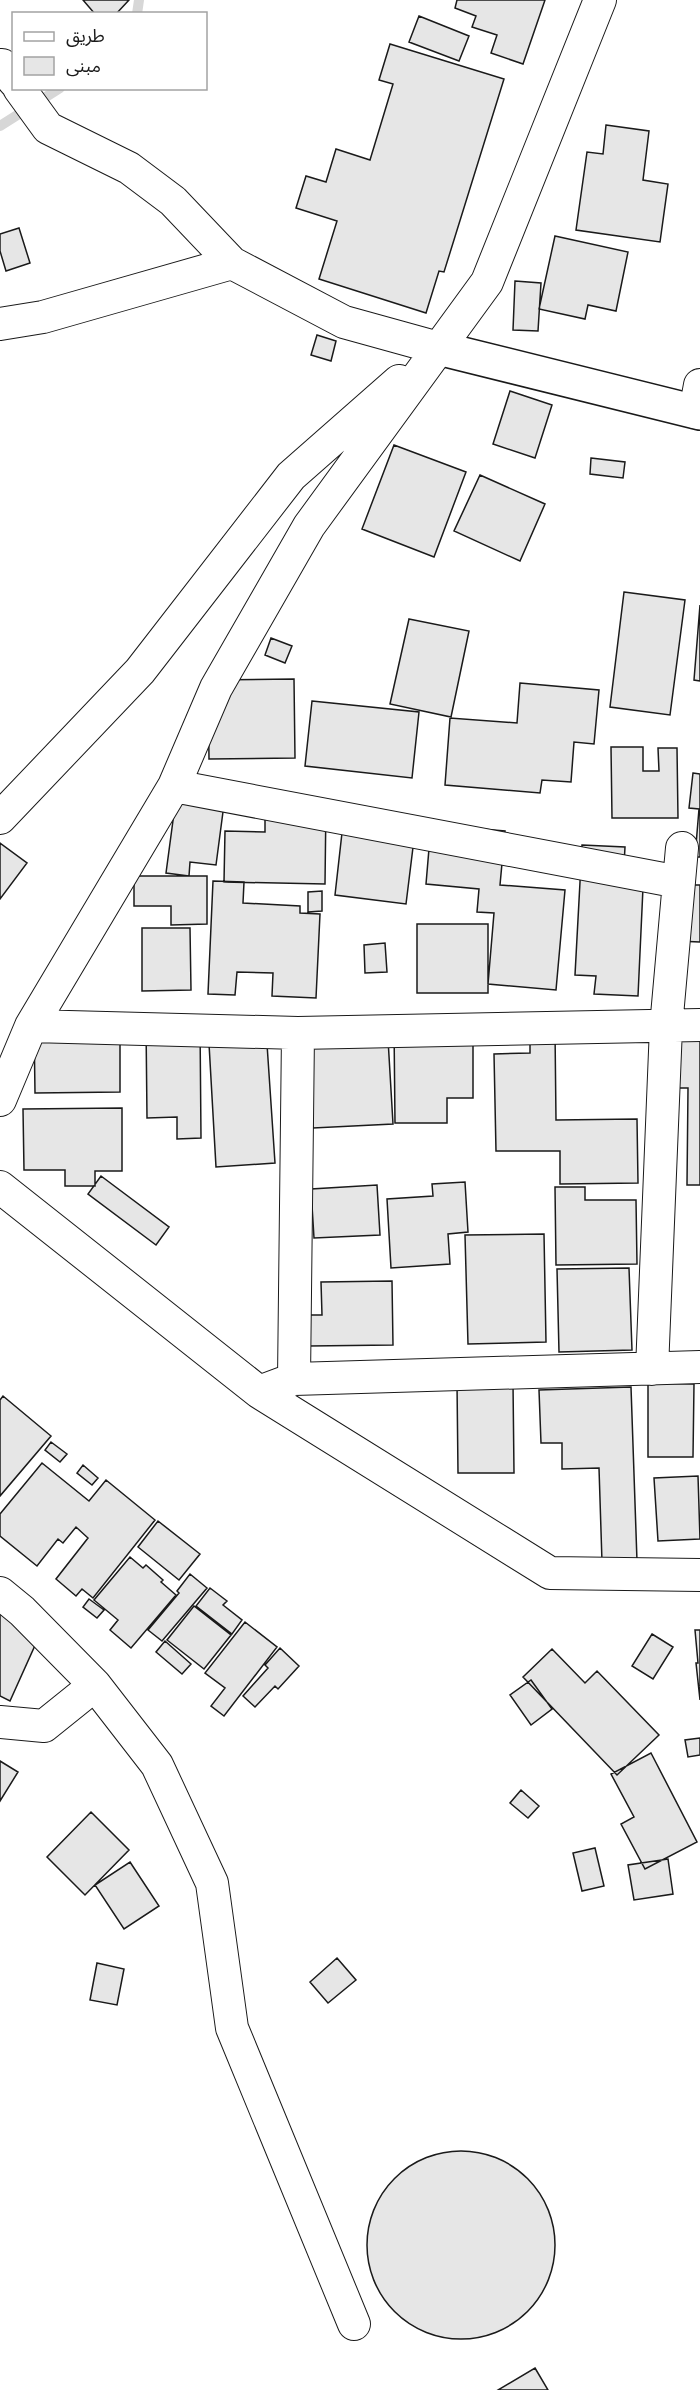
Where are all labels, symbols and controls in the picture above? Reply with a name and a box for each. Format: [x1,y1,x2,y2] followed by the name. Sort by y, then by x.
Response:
[12,12,207,90] legend
[66,25,105,47] text: طريق
[66,55,101,77] text: مبنى

